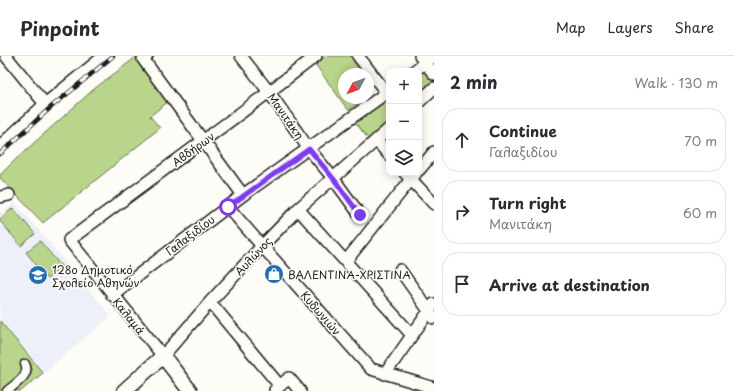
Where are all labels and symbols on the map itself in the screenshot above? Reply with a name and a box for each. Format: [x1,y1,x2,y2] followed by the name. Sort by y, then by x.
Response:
[338,68,374,104] north arrow
[264,89,308,143] street label: Μανιτάκη
[168,128,218,170] street label: Αβδήρων
[219,198,237,216] route start
[351,206,369,224] route end
[162,211,218,259] street label: Γαλαξιδίου
[230,232,276,279] street label: Αυλώνος
[52,261,140,291] place label: 128ο Δημοτικό Σχολείο Αθηνών
[263,263,285,285] shop icon: ΒΑΛΕΝΤΙΝΑ-ΧΡΙΣΤΙΝΑ
[27,264,49,286] school or university icon: 128ο Δημοτικό Σχολείο Αθηνών
[288,266,411,283] place label: ΒΑΛΕΝΤΙΝΑ-ΧΡΙΣΤΙΝΑ
[297,287,345,339] street label: Κυδωνιών
[109,294,149,338] street label: Καλαμά

